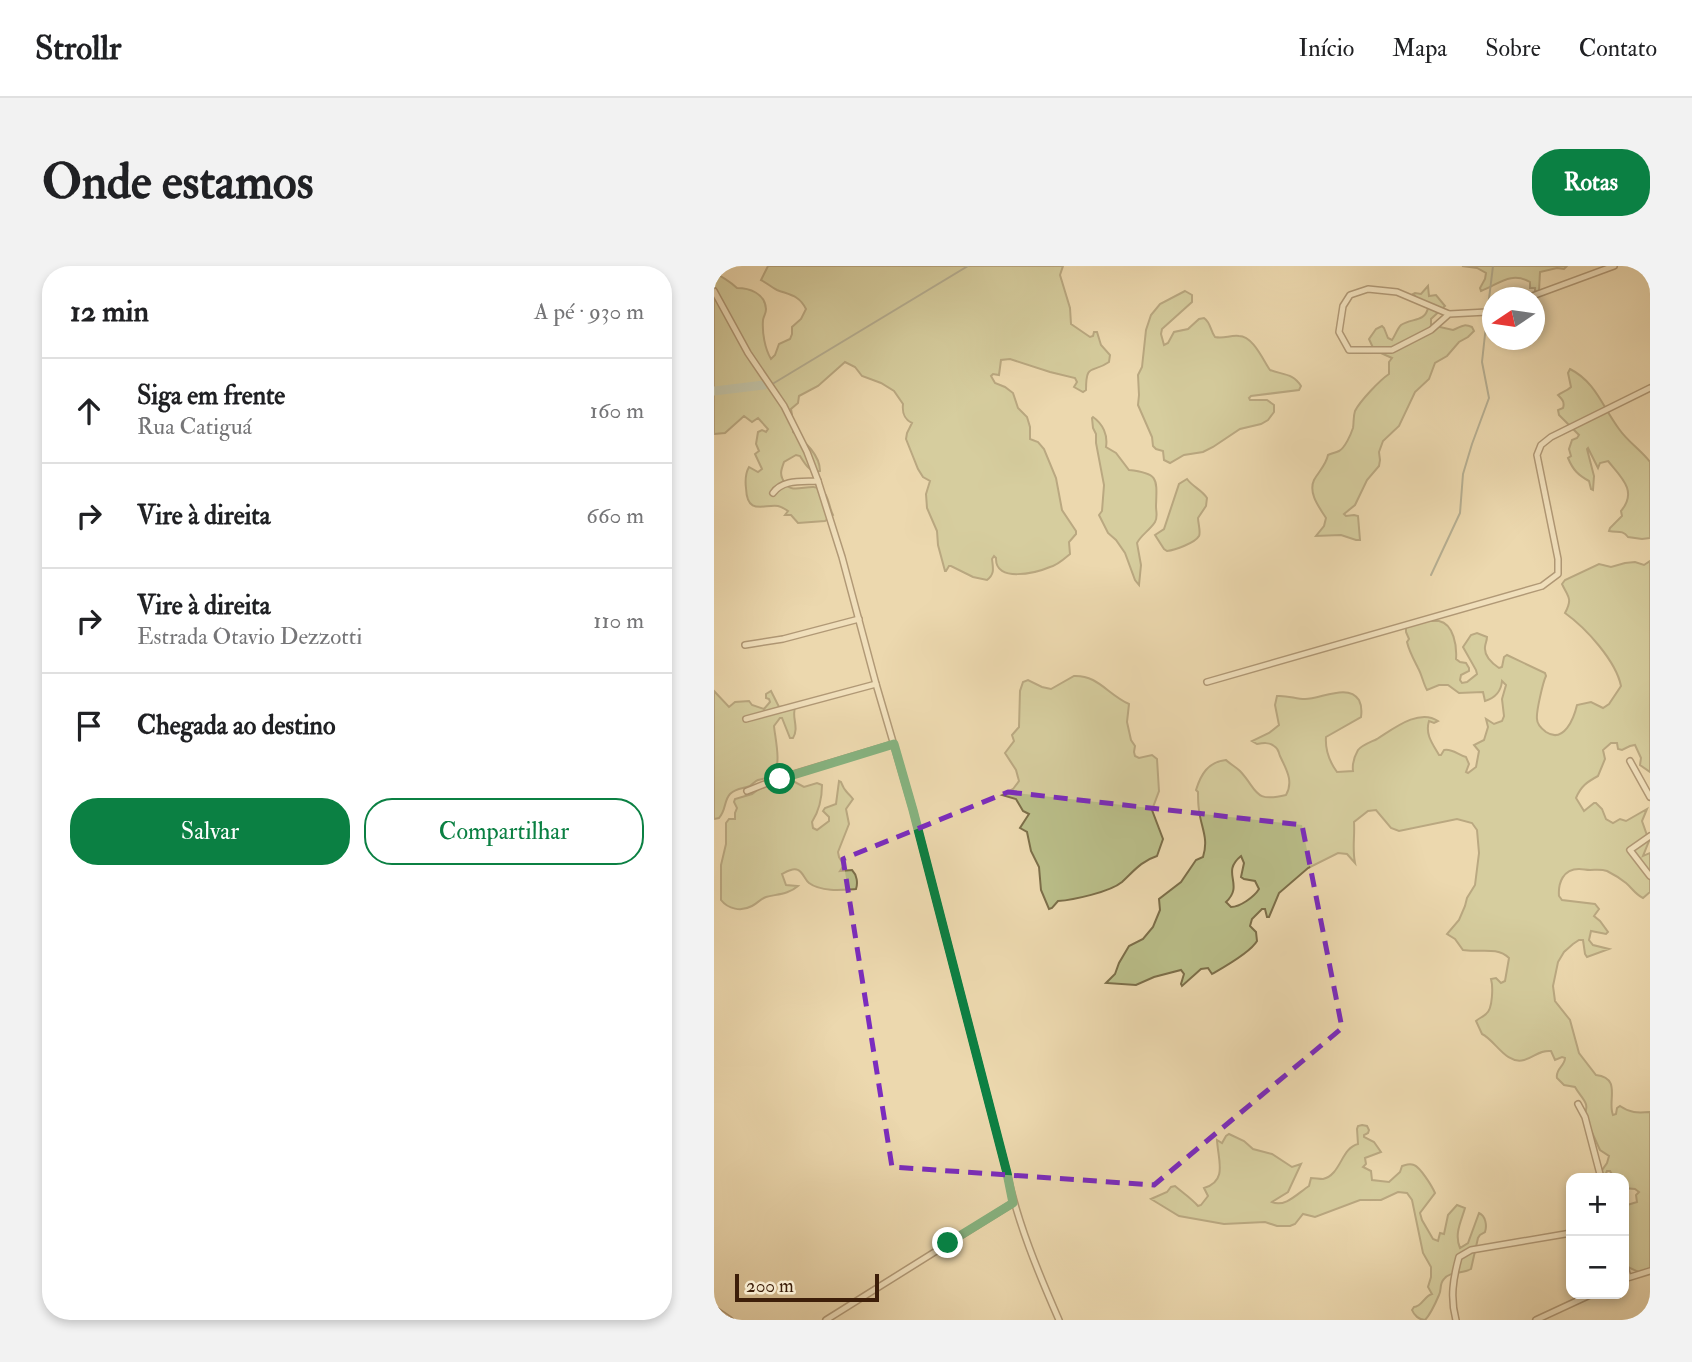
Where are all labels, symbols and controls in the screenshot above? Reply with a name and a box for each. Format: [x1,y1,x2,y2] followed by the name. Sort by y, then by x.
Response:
[35,28,121,69] text: Strollr
[1298,33,1354,64] text: Início
[1392,33,1447,64] text: Mapa
[1485,33,1541,64] text: Sobre
[1579,33,1657,64] text: Contato
[1532,149,1650,216] button: Rotas
[42,152,313,213] text: Onde estamos
[1482,287,1545,350] north arrow
[70,293,149,330] text: 12 min
[534,297,644,326] text: A pé · 930 m
[137,380,285,412] text: Siga em frente
[70,392,108,430] icon: ahead
[590,396,644,425] text: 160 m
[137,412,252,441] text: Rua Catiguá
[70,497,108,535] icon: right
[137,500,270,532] text: Vire à direita
[586,501,644,530] text: 660 m
[137,590,270,622] text: Vire à direita
[70,602,108,640] icon: right
[593,606,644,635] text: 110 m
[137,622,362,651] text: Estrada Otavio Dezzotti
[70,707,108,745] icon: arrive
[137,710,335,742] text: Chegada ao destino
[764,763,795,794] route start
[70,798,350,865] button: Salvar
[364,798,644,865] button: Compartilhar
[1566,1173,1629,1299] map controls
[1566,1173,1629,1236] button: +
[932,1227,963,1258] route end
[1566,1236,1629,1299] button: −
[735,1271,878,1303] scale bar
[746,1274,794,1298] text: 200 m

